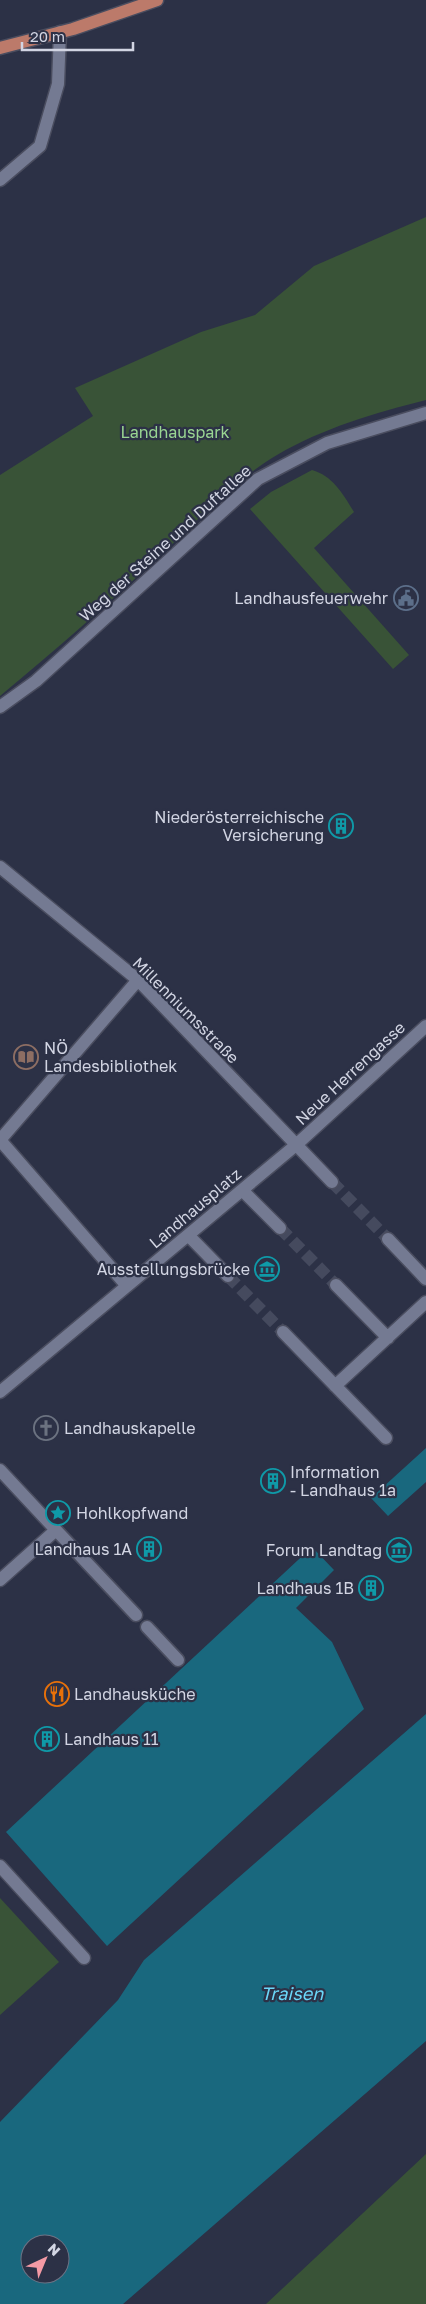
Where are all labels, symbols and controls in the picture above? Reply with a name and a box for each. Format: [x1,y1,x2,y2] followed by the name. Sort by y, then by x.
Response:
[22,20,134,52] scale bar
[30,27,65,45] text: 20 m
[120,422,230,442] park label: Landhauspark
[75,460,255,626] street label: Weg der Steine und Duftallee
[393,585,419,611] public building icon: Landhausfeuerwehr
[234,588,388,608] place label: Landhausfeuerwehr
[154,807,324,845] place label: Niederösterreichische Versicherung
[328,813,354,839] building icon: Niederösterreichische Versicherung
[129,953,243,1067] street label: Millenniumsstraße
[291,1017,409,1129] street label: Neue Herrengasse
[44,1038,177,1076] place label: NÖ Landesbibliothek
[13,1044,39,1070] library icon: NÖ Landesbibliothek
[145,1164,245,1252] street label: Landhausplatz
[254,1256,280,1282] museum icon: Ausstellungsbrücke
[97,1259,250,1279] place label: Ausstellungsbrücke
[33,1415,59,1441] church icon: Landhauskapelle
[64,1418,195,1438] place label: Landhauskapelle
[290,1462,396,1500] place label: Information - Landhaus 1a
[260,1468,286,1494] building icon: Information - Landhaus 1a
[45,1500,71,1526] place icon: Hohlkopfwand
[76,1503,188,1523] place label: Hohlkopfwand
[136,1536,162,1562] building icon: Landhaus 1A
[386,1537,412,1563] museum icon: Forum Landtag
[34,1539,132,1559] place label: Landhaus 1A
[266,1540,382,1560] place label: Forum Landtag
[358,1575,384,1601] building icon: Landhaus 1B
[256,1578,354,1598] place label: Landhaus 1B
[44,1681,70,1707] restaurant icon: Landhausküche
[74,1684,196,1704] place label: Landhausküche
[34,1726,60,1752] building icon: Landhaus 11
[64,1729,159,1749] place label: Landhaus 11
[261,1982,324,2004] water label: Traisen
[20,2234,70,2284] north arrow
[45,2239,64,2259] text: N

